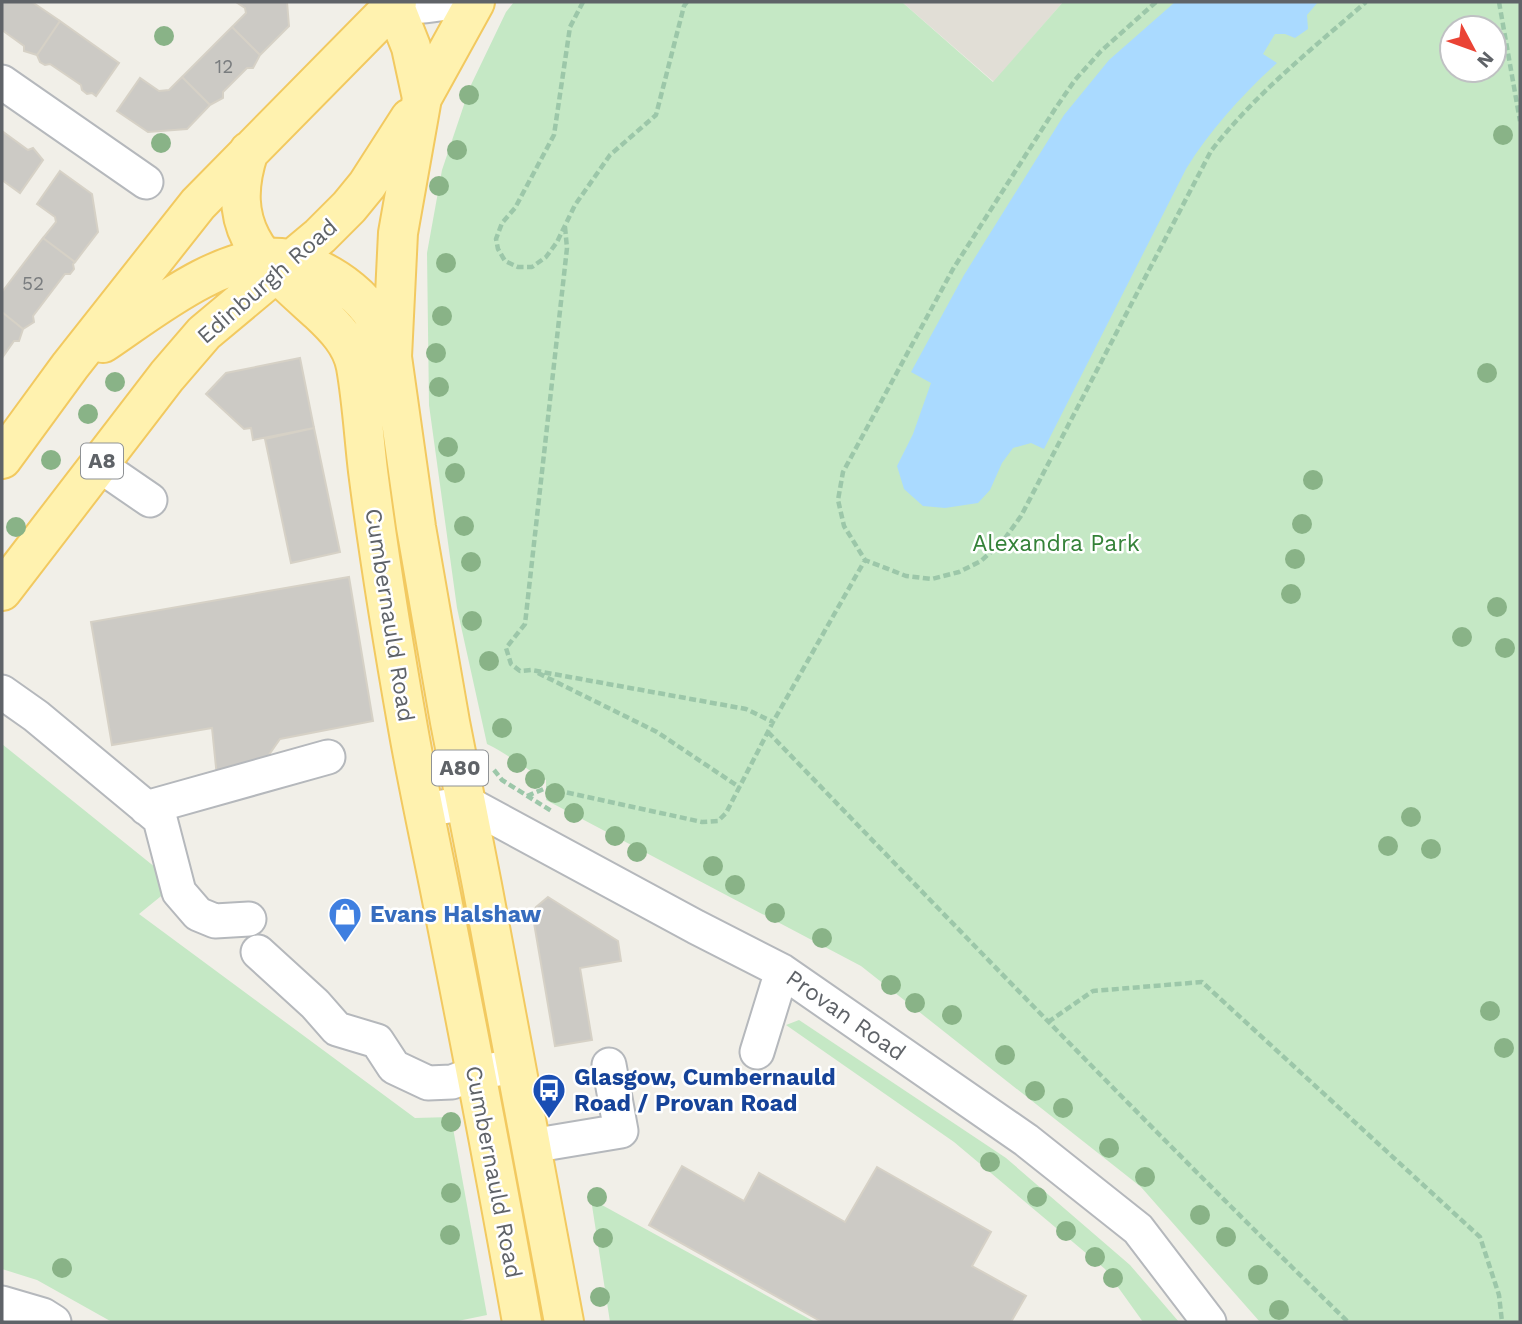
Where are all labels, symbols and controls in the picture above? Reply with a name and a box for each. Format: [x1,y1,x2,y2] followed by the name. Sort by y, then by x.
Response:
[1438,14,1508,84] north arrow
[1472,47,1499,73] text: N
[215,55,233,78] house number: 12
[192,213,343,350] street label: Edinburgh Road
[22,272,44,295] house number: 52
[81,444,123,478] road number: A8
[359,506,420,724] street label: Cumbernauld Road
[972,530,1140,557] park label: Alexandra Park
[432,750,488,786] road number: A80
[326,895,364,944] shop icon: Evans Halshaw
[370,901,542,928] place label: Evans Halshaw
[781,964,911,1067] street label: Provan Road
[460,1064,527,1281] street label: Cumbernauld Road
[574,1064,836,1117] place label: Glasgow, Cumbernauld Road / Provan Road
[530,1071,568,1120] bus stop icon: Glasgow, Cumbernauld Road / Provan Road

